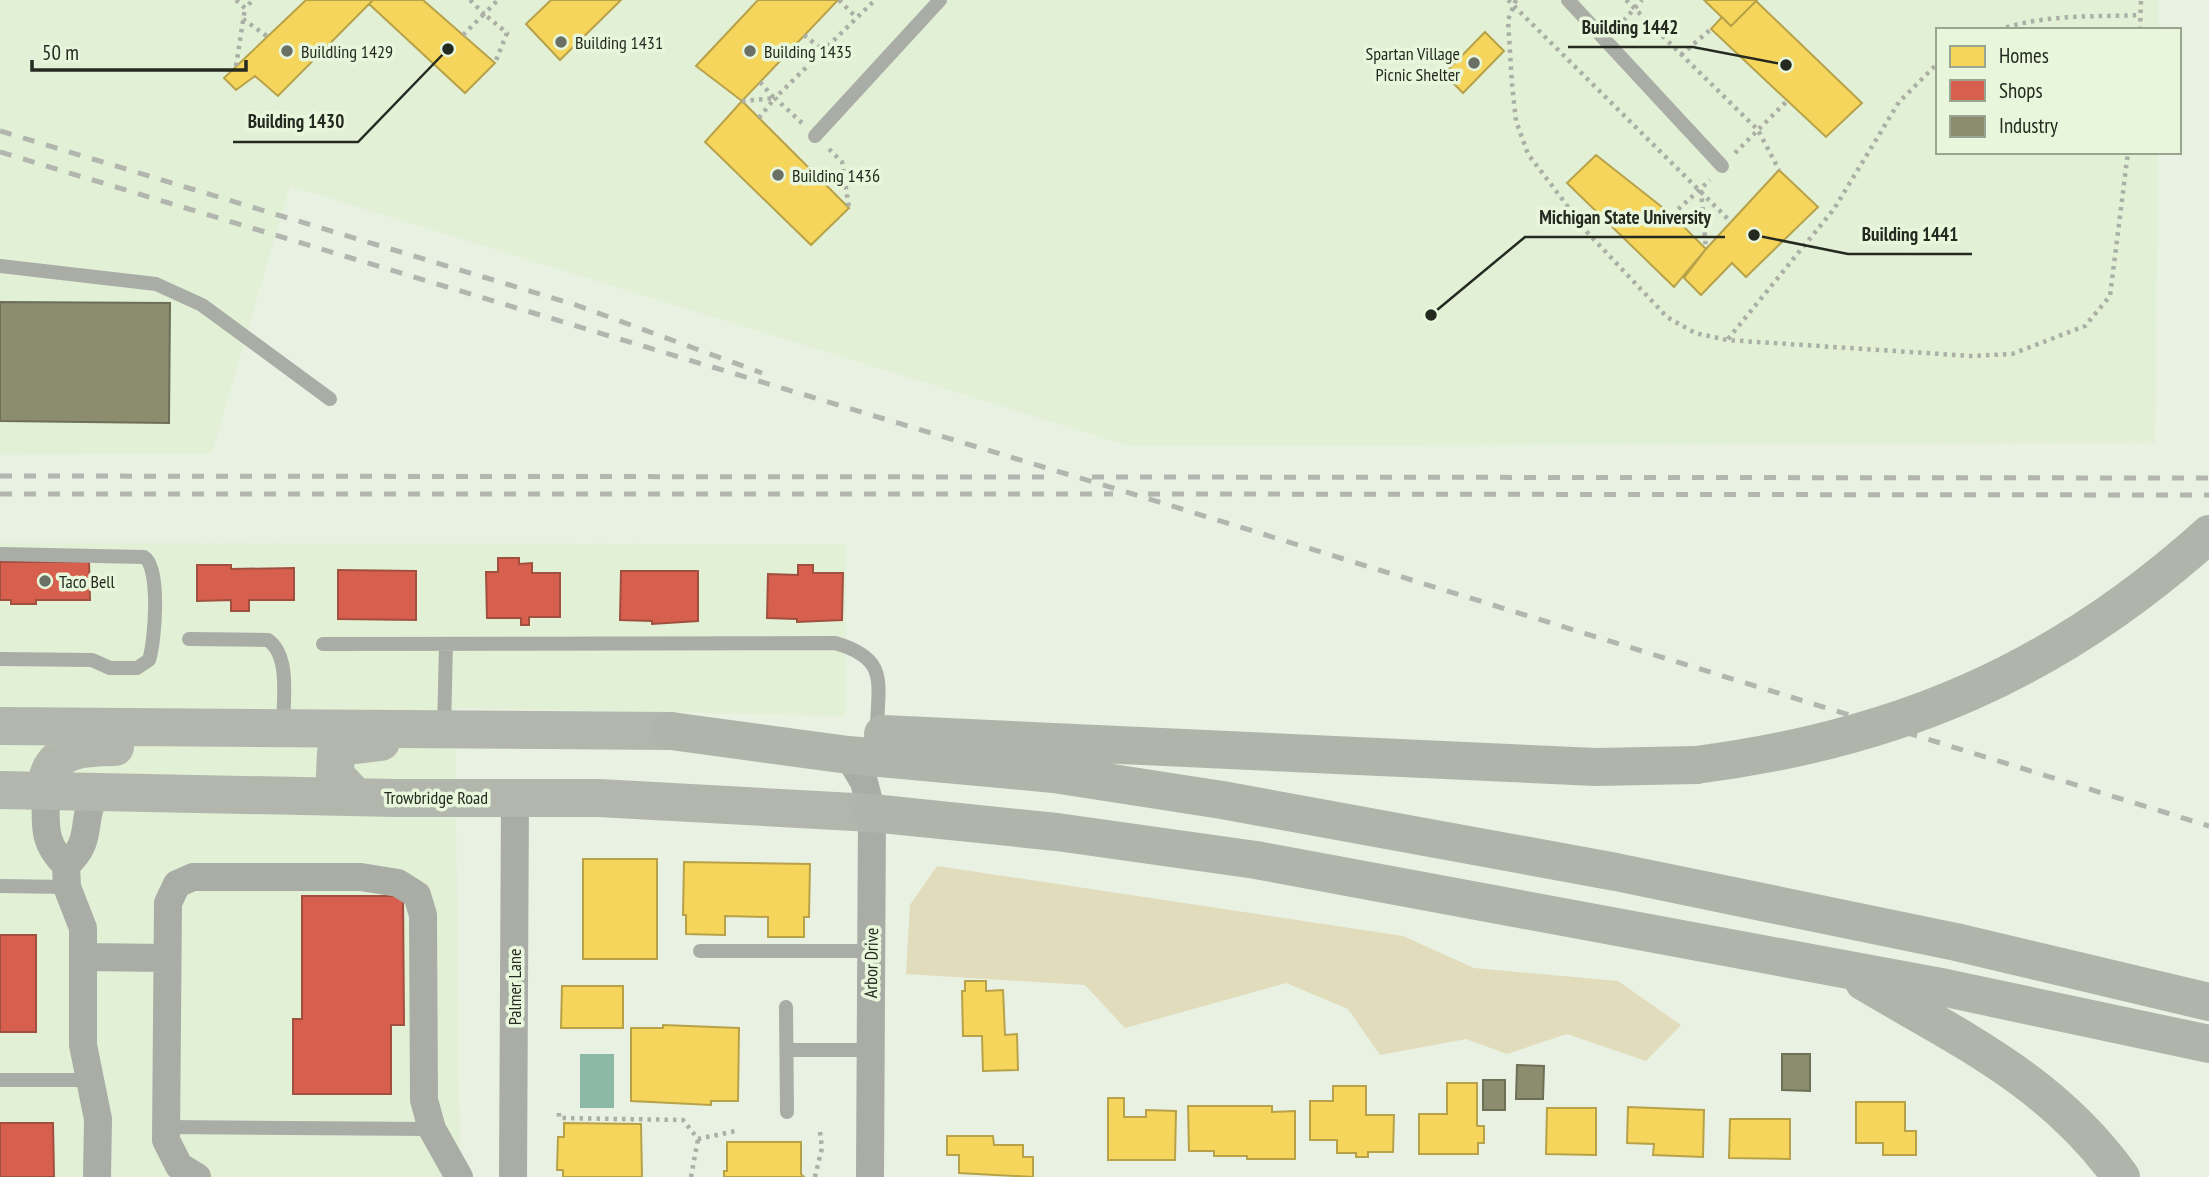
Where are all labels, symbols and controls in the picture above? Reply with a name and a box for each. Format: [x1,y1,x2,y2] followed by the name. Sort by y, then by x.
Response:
[1568,7,1693,47] callout: Building 1442
[1582,15,1678,39] text: Building 1442
[32,28,245,72] scale bar
[1936,28,2181,154] legend
[575,31,663,54] place label: Building 1431
[553,34,569,50] marker: Building 1431
[42,39,79,66] text: 50 m
[301,40,393,63] place label: Buildling 1429
[764,40,852,63] place label: Building 1435
[1365,42,1460,86] place label: Spartan Village Picnic Shelter
[1999,42,2049,69] text: Homes
[279,43,295,59] marker: Buildling 1429
[742,43,758,59] marker: Building 1435
[1466,55,1482,71] marker: Spartan Village Picnic Shelter
[1999,77,2043,104] text: Shops
[233,102,358,142] callout: Building 1430
[248,109,344,133] text: Building 1430
[1999,112,2058,139] text: Industry
[792,164,880,187] place label: Building 1436
[770,167,786,183] marker: Building 1436
[1525,197,1725,237] callout: Michigan State University
[1539,205,1711,229] text: Michigan State University
[1848,214,1972,254] callout: Building 1441
[1862,222,1958,246] text: Building 1441
[59,570,116,593] place label: Taco Bell
[37,573,53,589] marker: Taco Bell
[384,786,488,809] street label: Trowbridge Road
[859,928,883,998] street label: Arbor Drive
[503,949,526,1025] street label: Palmer Lane

